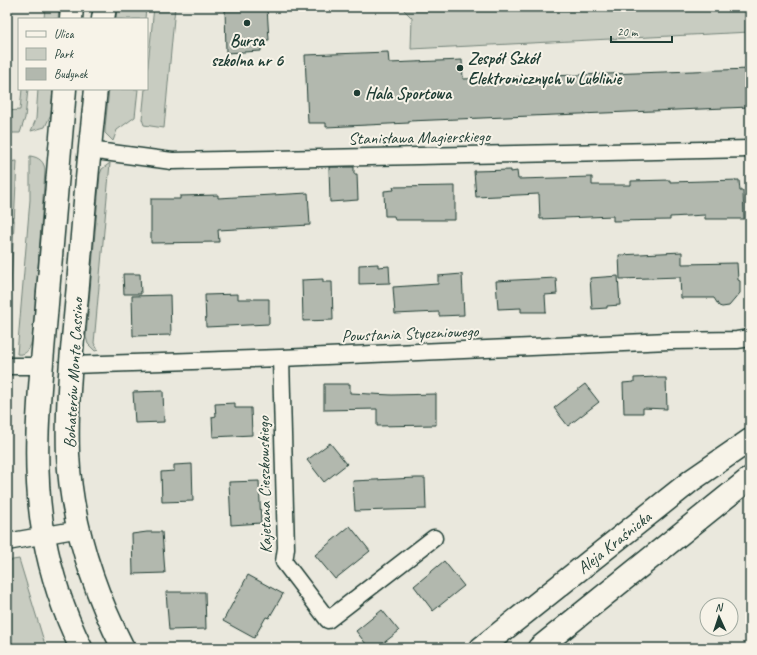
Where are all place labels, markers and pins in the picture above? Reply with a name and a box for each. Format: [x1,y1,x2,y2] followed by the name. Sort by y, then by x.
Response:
[242,18,252,28] marker: Bursa szkolna nr 6
[211,30,284,71] place label: Bursa szkolna nr 6
[468,48,623,89] place label: Zespół Szkół Elektronicznych w Lublinie
[455,63,465,73] marker: Zespół Szkół Elektronicznych w Lublinie
[365,83,453,104] place label: Hala Sportowa
[352,88,362,98] marker: Hala Sportowa

